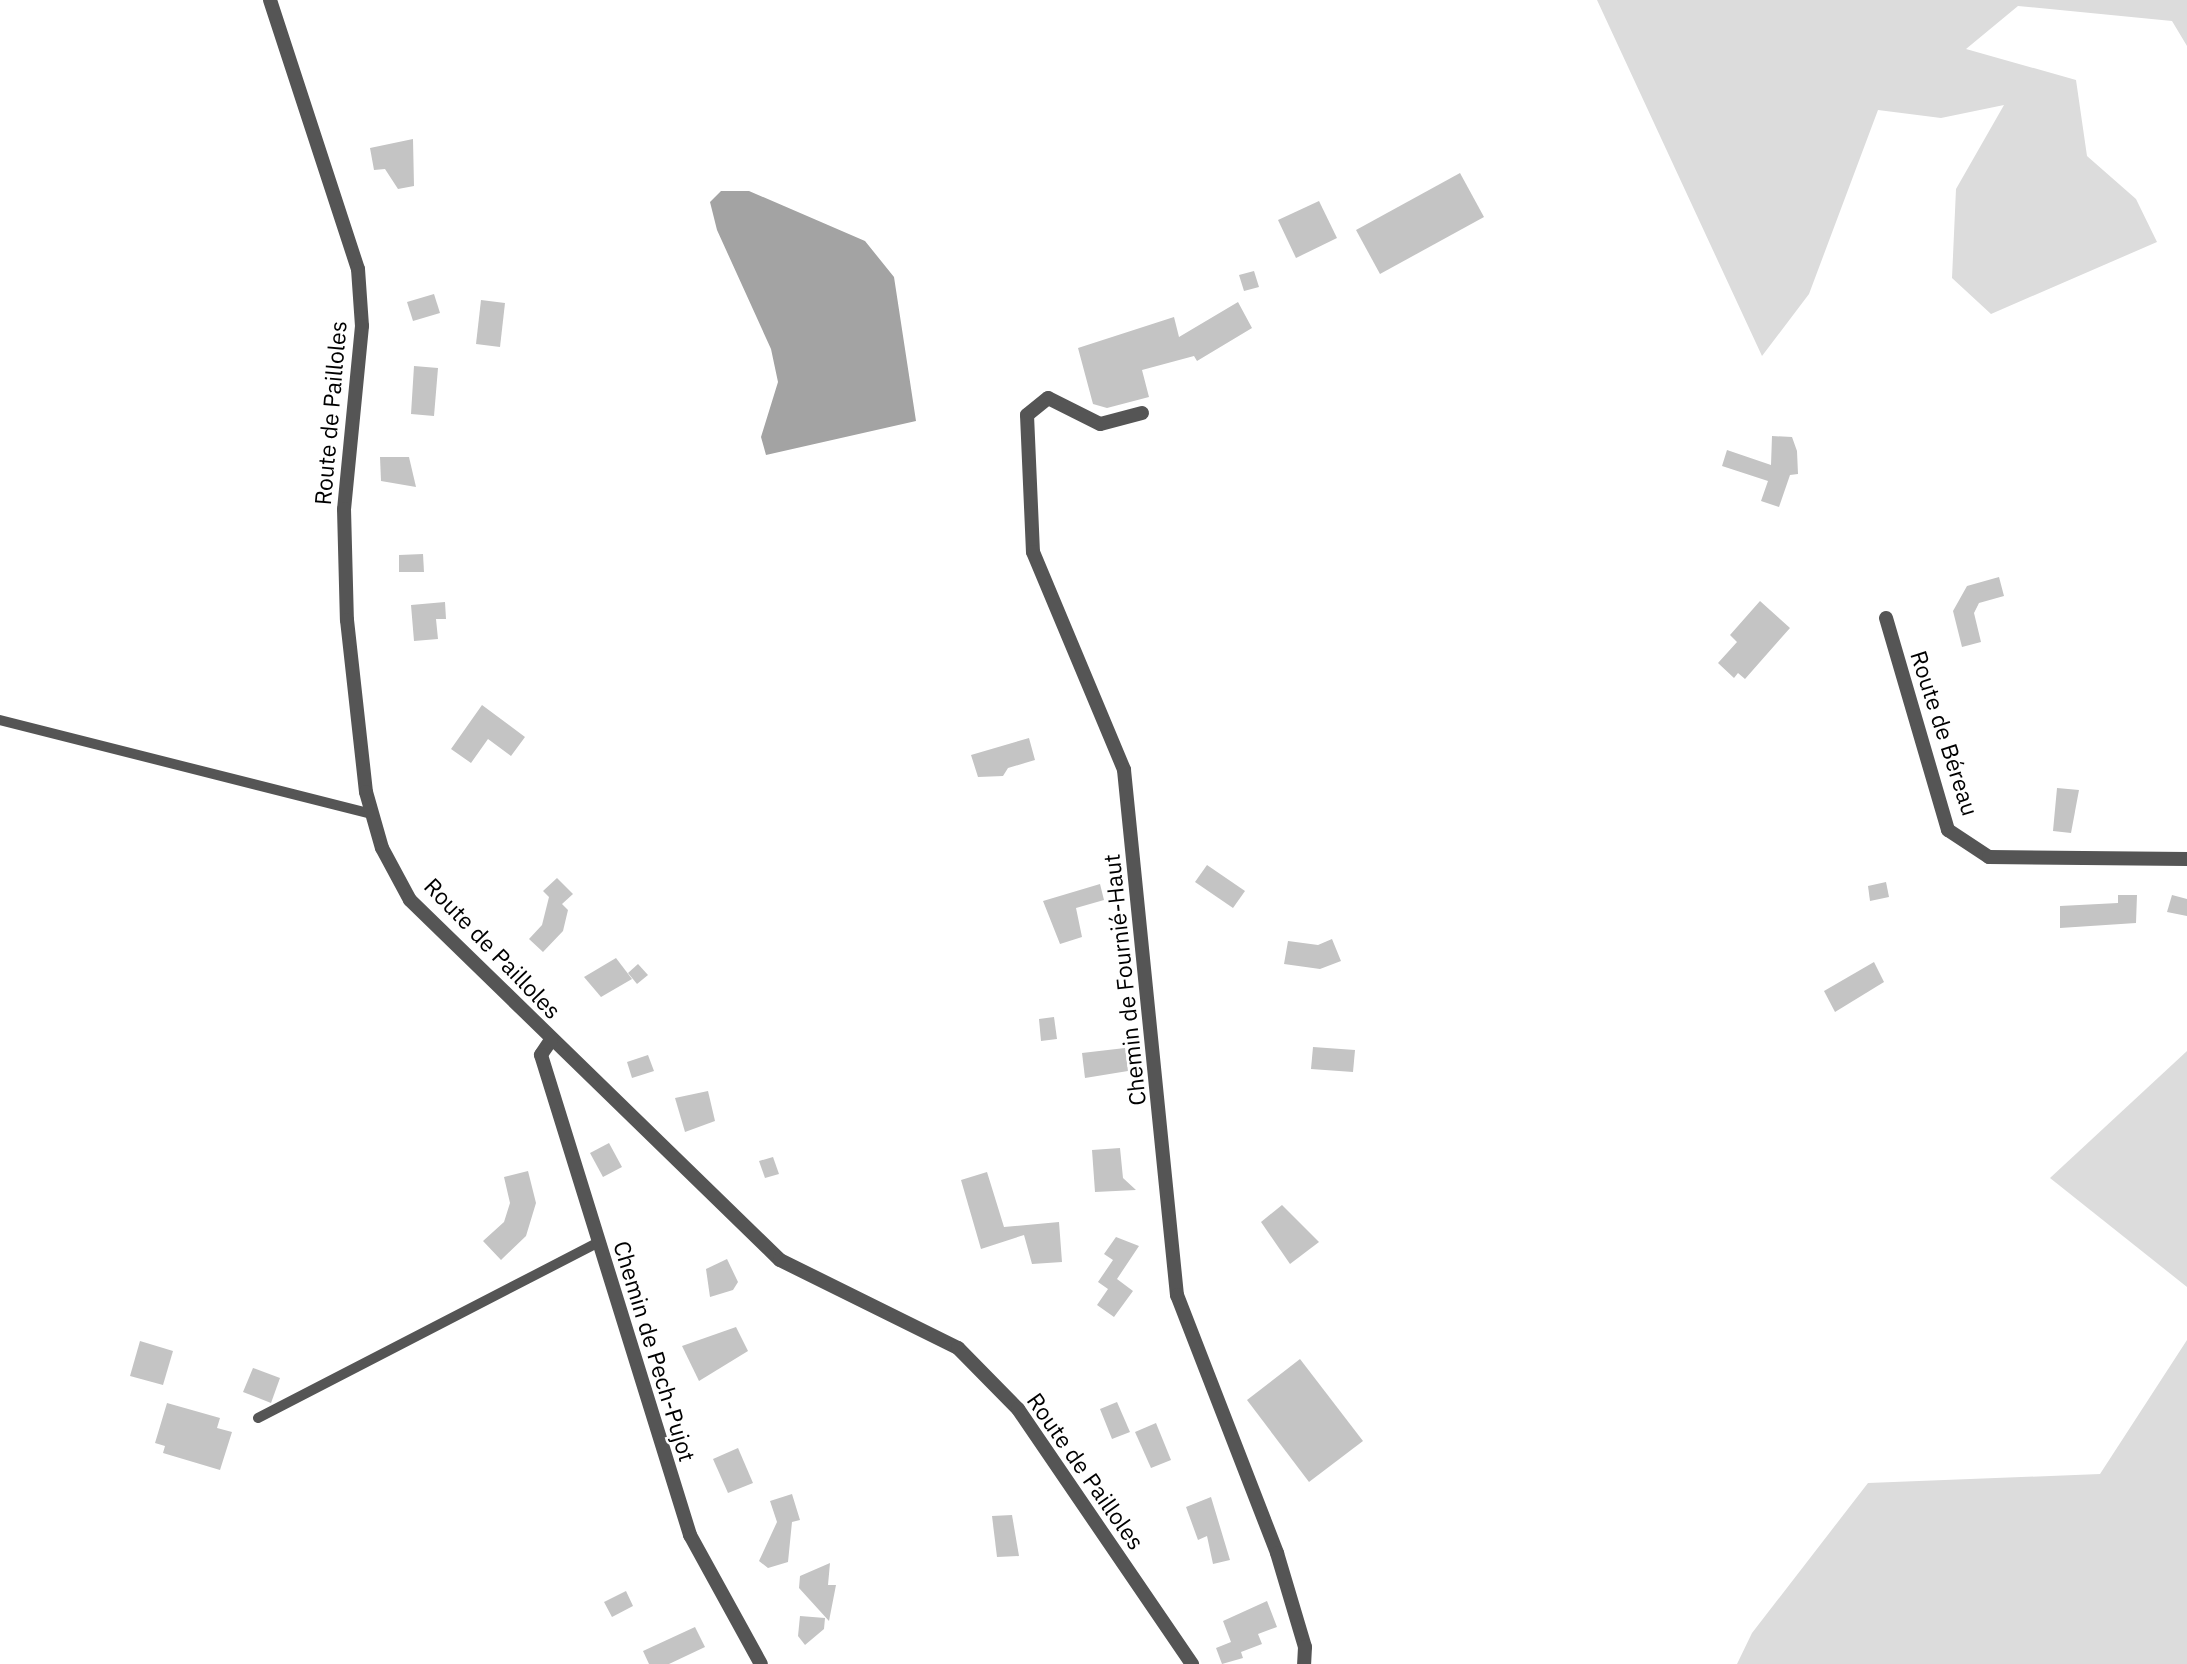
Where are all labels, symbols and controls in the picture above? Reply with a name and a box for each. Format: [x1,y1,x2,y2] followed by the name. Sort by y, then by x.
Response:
[308,320,352,506] street label: Route de Pailloles
[1905,647,1985,819] street label: Route de Béreau
[1097,853,1151,1107] street label: Chemin de Fournié-Haut
[419,872,567,1024] street label: Route de Pailloles
[608,1237,702,1465] street label: Chemin de Pech-Pujot
[1022,1387,1150,1555] street label: Route de Pailloles

